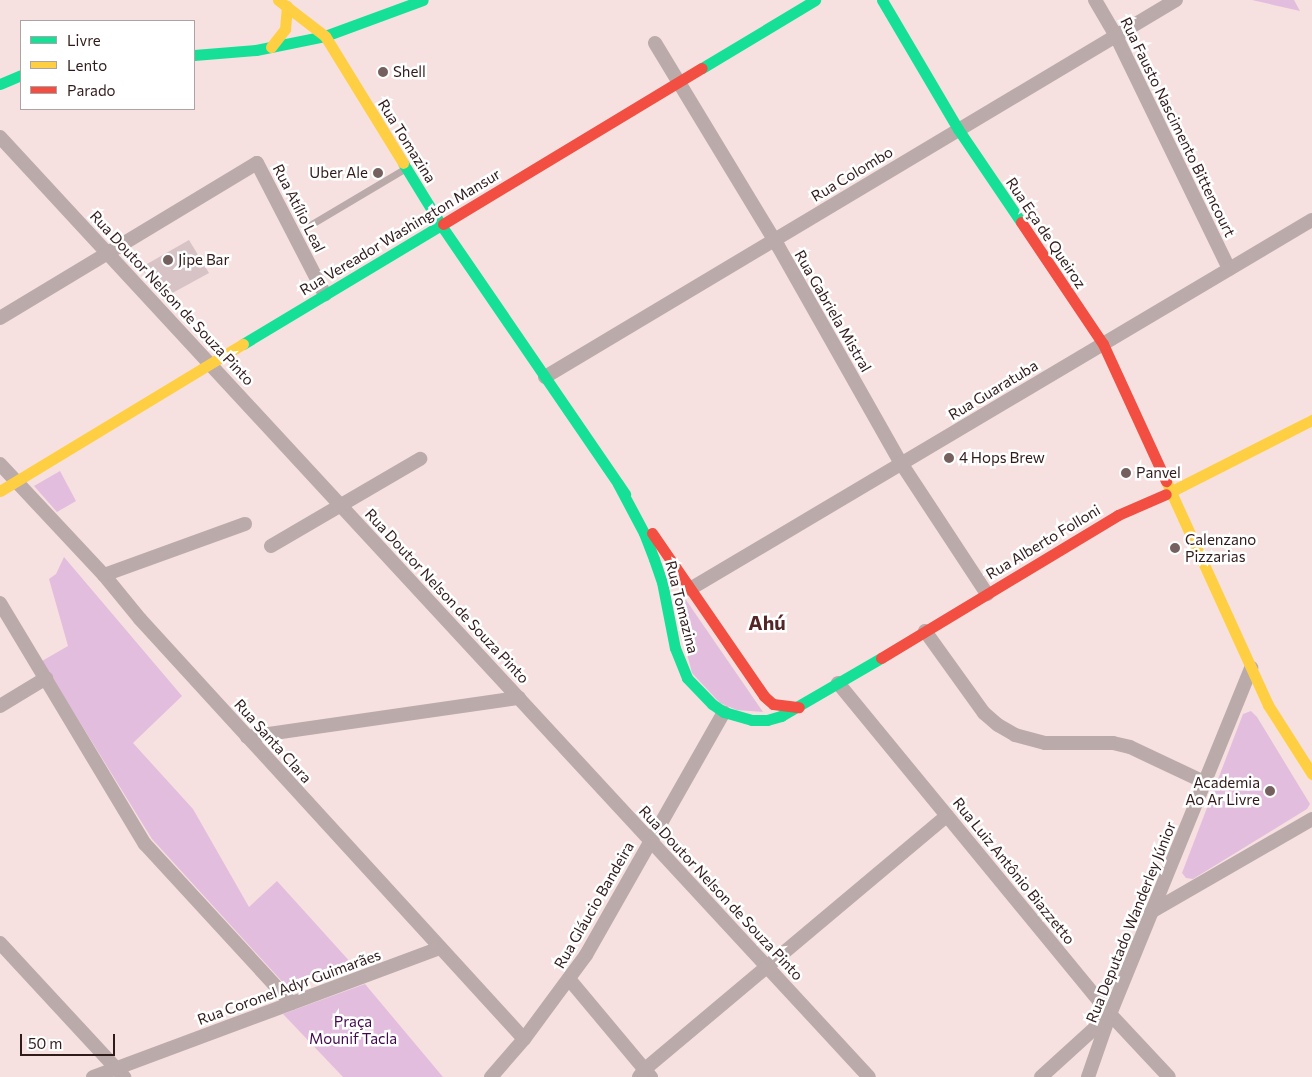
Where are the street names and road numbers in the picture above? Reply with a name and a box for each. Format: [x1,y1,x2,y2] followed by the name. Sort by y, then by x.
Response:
[1117,14,1239,240] street label: Rua Fausto Nascimento Bittencourt
[374,96,440,186] street label: Rua Tomazina
[808,143,896,205] street label: Rua Colombo
[269,161,329,255] street label: Rua Atílio Leal
[296,165,504,299] street label: Rua Vereador Washington Mansur
[1002,174,1090,292] street label: Rua Eça de Queiroz
[86,207,258,389] street label: Rua Doutor Nelson de Souza Pinto
[791,247,875,375] street label: Rua Gabriela Mistral
[945,356,1041,424] street label: Rua Guaratuba
[983,501,1103,583] street label: Rua Alberto Folloni
[361,505,533,687] street label: Rua Doutor Nelson de Souza Pinto
[662,559,702,655] street label: Rua Tomazina
[231,695,315,787] street label: Rua Santa Clara
[949,794,1079,948] street label: Rua Luiz Antônio Biazzetto
[635,802,807,984] street label: Rua Doutor Nelson de Souza Pinto
[1082,819,1180,1025] street label: Rua Deputado Wanderley Júnior
[550,838,638,972] street label: Rua Gláucio Bandeira
[195,945,383,1029] street label: Rua Coronel Adyr Guimarães

